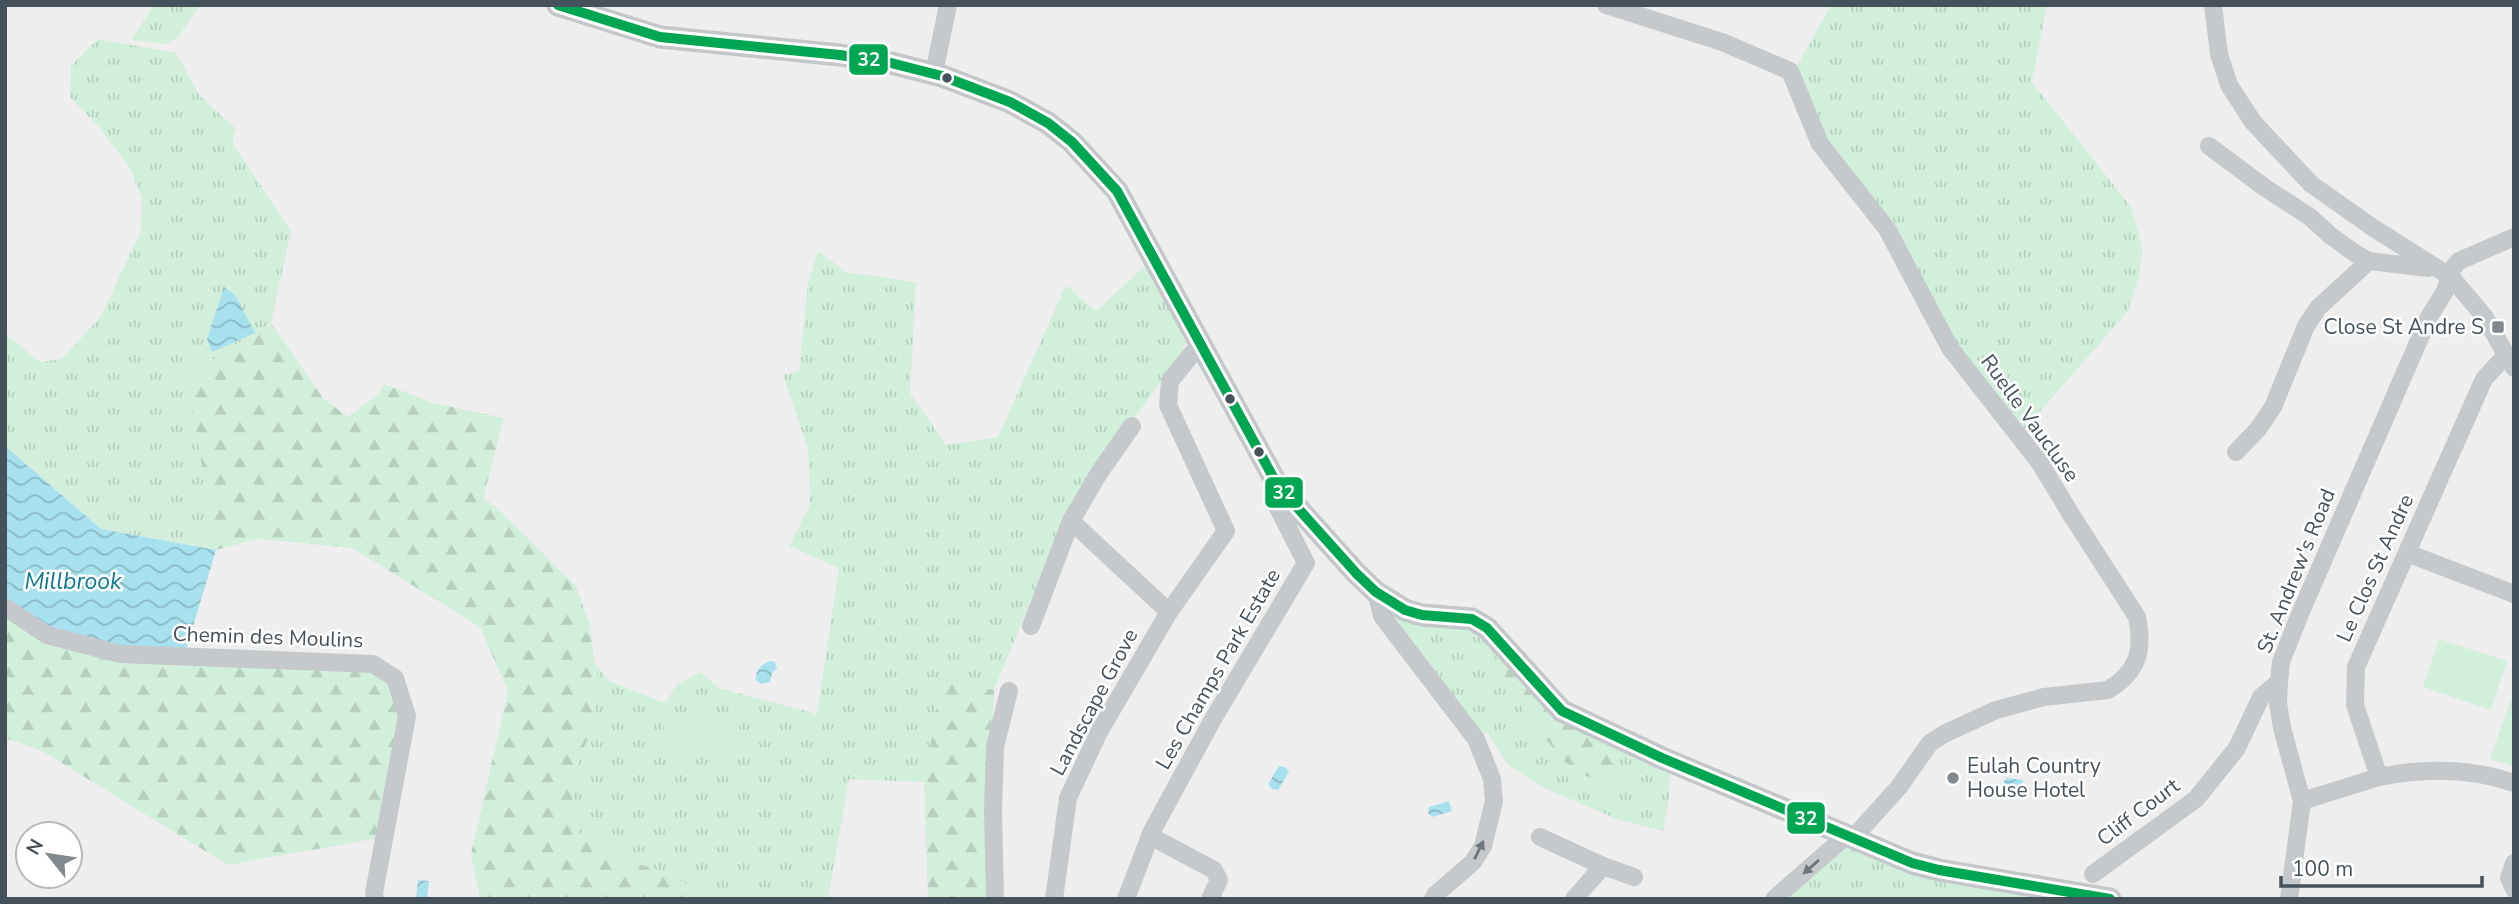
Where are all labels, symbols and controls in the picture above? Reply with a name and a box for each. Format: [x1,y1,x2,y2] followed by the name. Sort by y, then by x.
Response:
[848,43,889,76] line badge: 32
[858,47,880,73] text: 32
[940,71,954,85] unlabelled marker
[2323,313,2484,341] place label: Close St Andre S
[2490,319,2506,335] marker: Close St Andre S
[1974,349,2086,487] street label: Ruelle Vaucluse
[1223,392,1237,406] unlabelled marker
[1252,445,1266,459] unlabelled marker
[1264,476,1304,509] line badge: 32
[1273,480,1295,506] text: 32
[2250,485,2342,657] street label: St. Andrew's Road
[2330,490,2420,646] street label: Le Clos St Andre
[1149,564,1287,774] street label: Les Champs Park Estate
[24,566,122,597] water label: Millbrook
[172,620,364,654] street label: Chemin des Moulins
[1044,624,1144,780] street label: Landscape Grove
[1967,752,2101,804] place label: Eulah Country House Hotel
[1945,770,1961,786] marker: Eulah Country House Hotel
[2091,771,2185,852] street label: Cliff Court
[1786,801,1826,835] line badge: 32
[1795,806,1817,832] text: 32
[14,820,84,890] north arrow
[20,834,50,860] text: N
[1474,840,1485,860] one-way arrow
[2281,844,2482,888] scale bar
[2292,855,2353,883] text: 100 m
[1802,859,1819,874] one-way arrow

